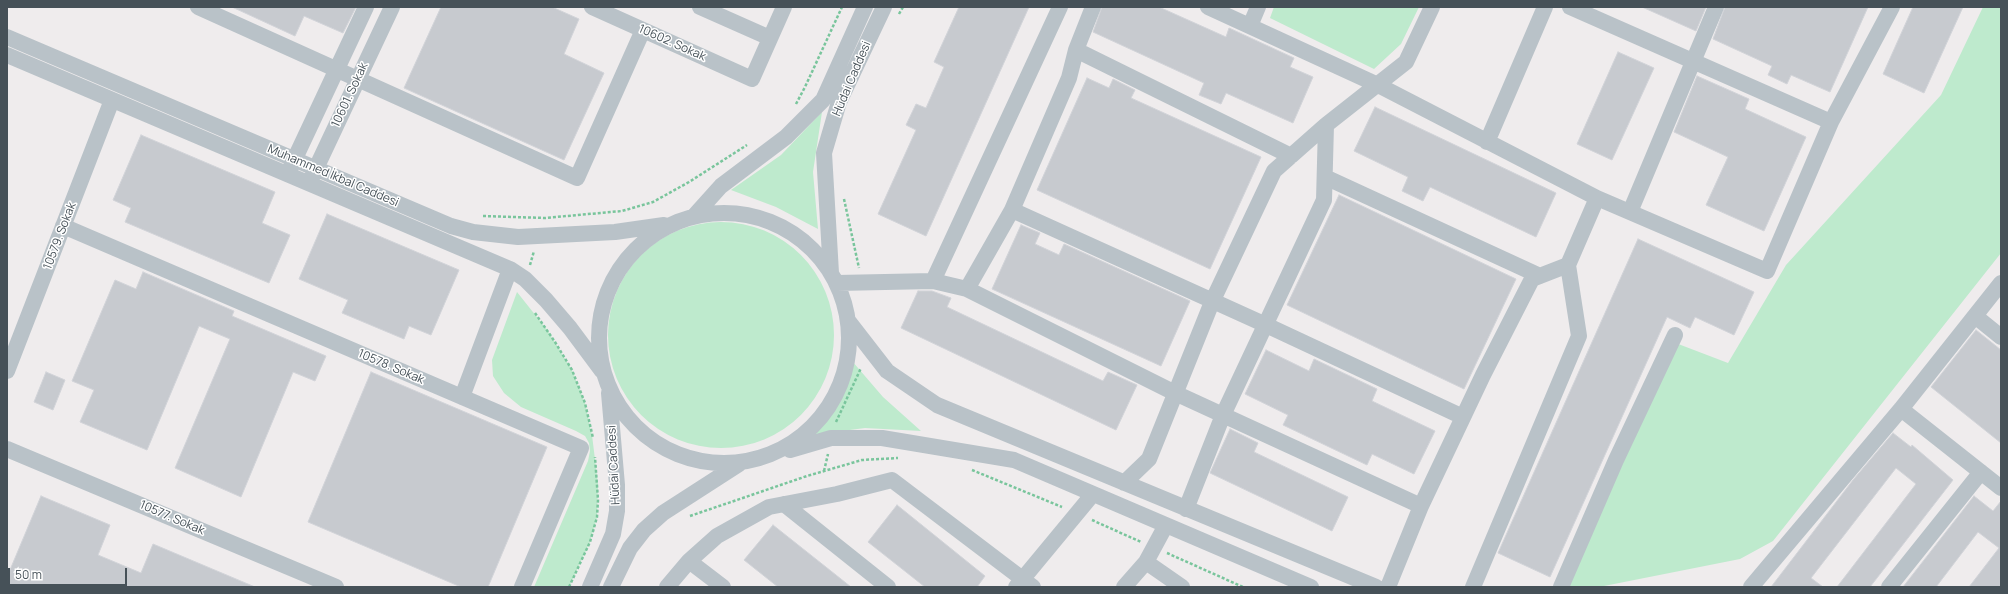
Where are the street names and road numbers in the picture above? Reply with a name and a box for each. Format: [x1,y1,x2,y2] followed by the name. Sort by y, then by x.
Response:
[636,22,708,64] street label: 10602. Sokak
[830,39,874,119] street label: Hüdai Caddesi
[329,60,371,130] street label: 10601. Sokak
[265,142,401,210] street label: Muhammed İkbal Caddesi
[41,200,79,272] street label: 10579. Sokak
[356,347,426,387] street label: 10578. Sokak
[605,425,623,505] street label: Hüdai Caddesi
[137,498,207,538] street label: 10577. Sokak

